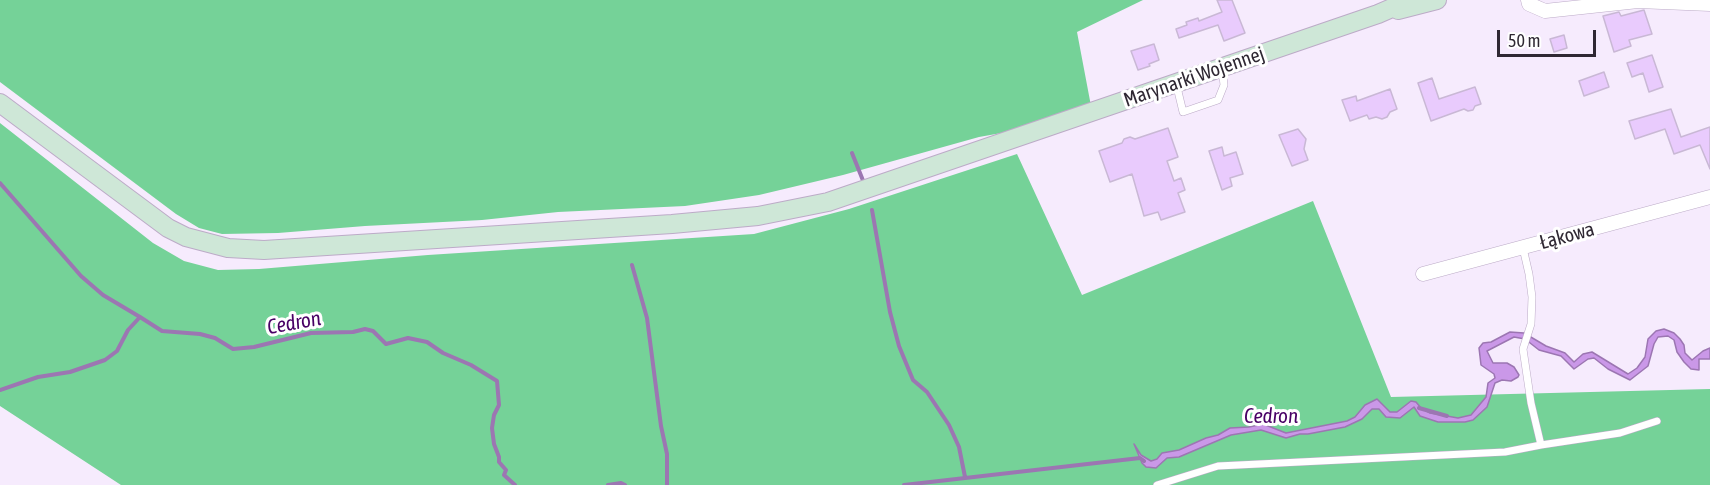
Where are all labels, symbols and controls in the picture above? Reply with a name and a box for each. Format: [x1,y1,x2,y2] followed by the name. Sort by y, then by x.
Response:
[1500,18,1599,56] scale bar
[1508,30,1540,51] text: 50 m
[1120,42,1268,112] street label: Marynarki Wojennej
[1537,217,1597,255] street label: Łąkowa
[265,306,323,340] water label: Cedron
[1244,403,1298,429] water label: Cedron

